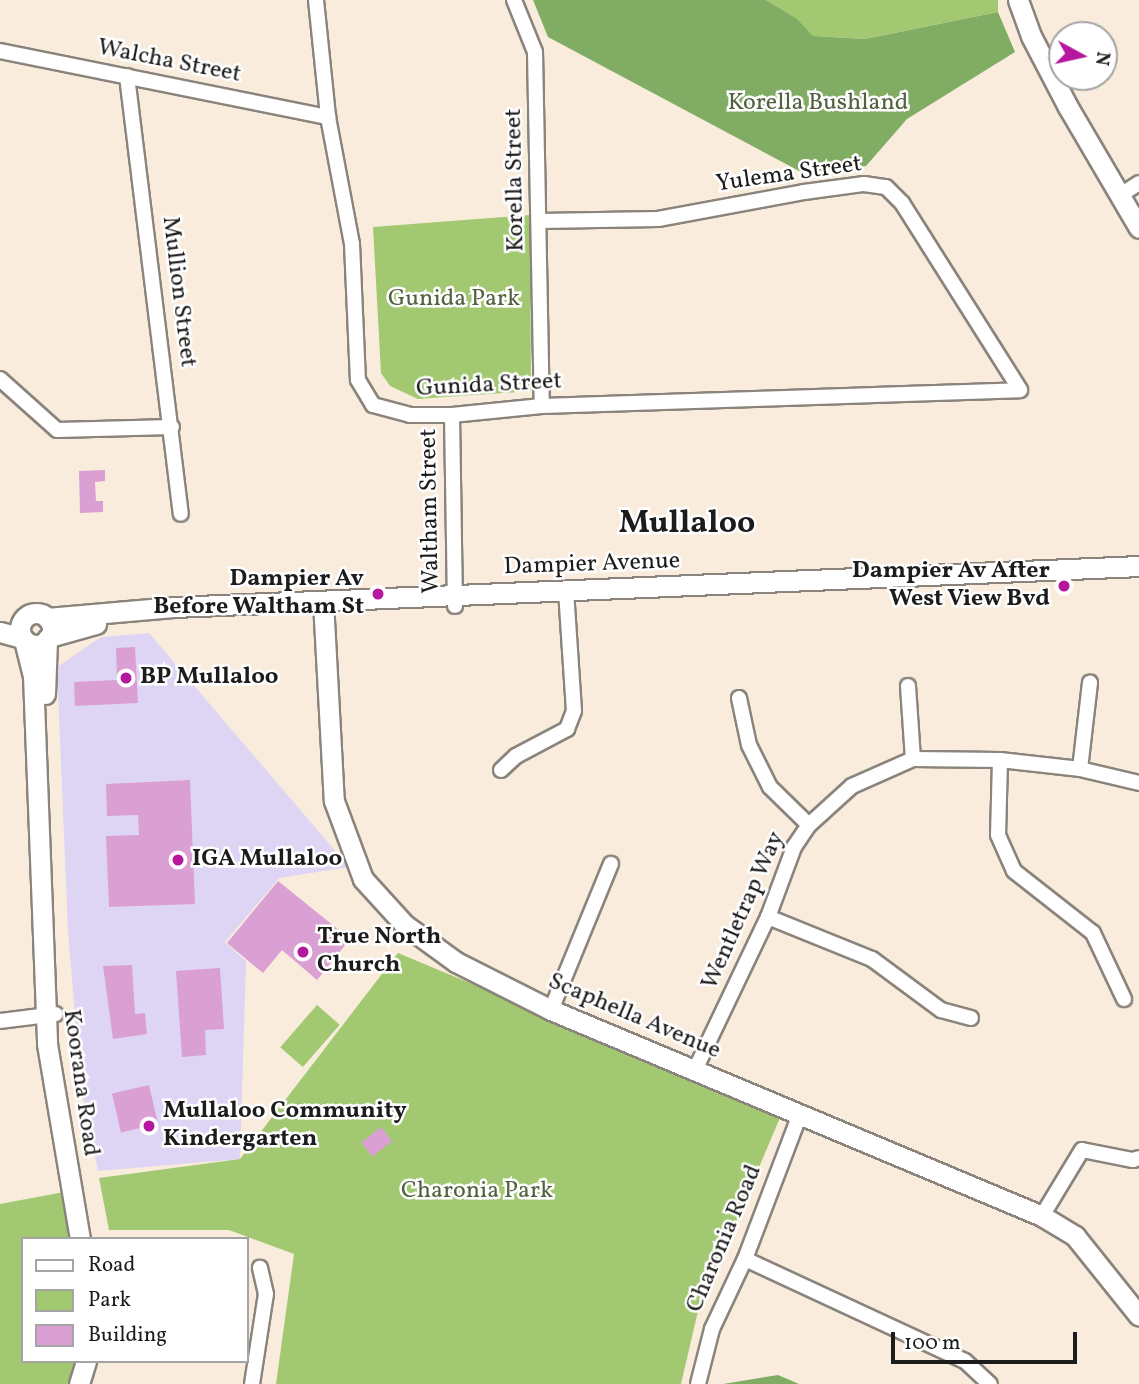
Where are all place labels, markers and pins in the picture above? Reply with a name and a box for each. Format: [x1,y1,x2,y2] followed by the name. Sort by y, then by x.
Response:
[852,558,1050,614] place label: Dampier Av After West View Bvd
[153,566,364,622] place label: Dampier Av Before Waltham St
[1056,578,1072,594] marker: Dampier Av After West View Bvd
[370,586,386,602] marker: Dampier Av Before Waltham St
[140,664,279,692] place label: BP Mullaloo
[118,670,134,686] marker: BP Mullaloo
[192,846,342,874] place label: IGA Mullaloo
[170,852,186,868] marker: IGA Mullaloo
[317,924,441,980] place label: True North Church
[295,944,311,960] marker: True North Church
[163,1098,407,1154] place label: Mullaloo Community Kindergarten
[141,1118,157,1134] marker: Mullaloo Community Kindergarten

